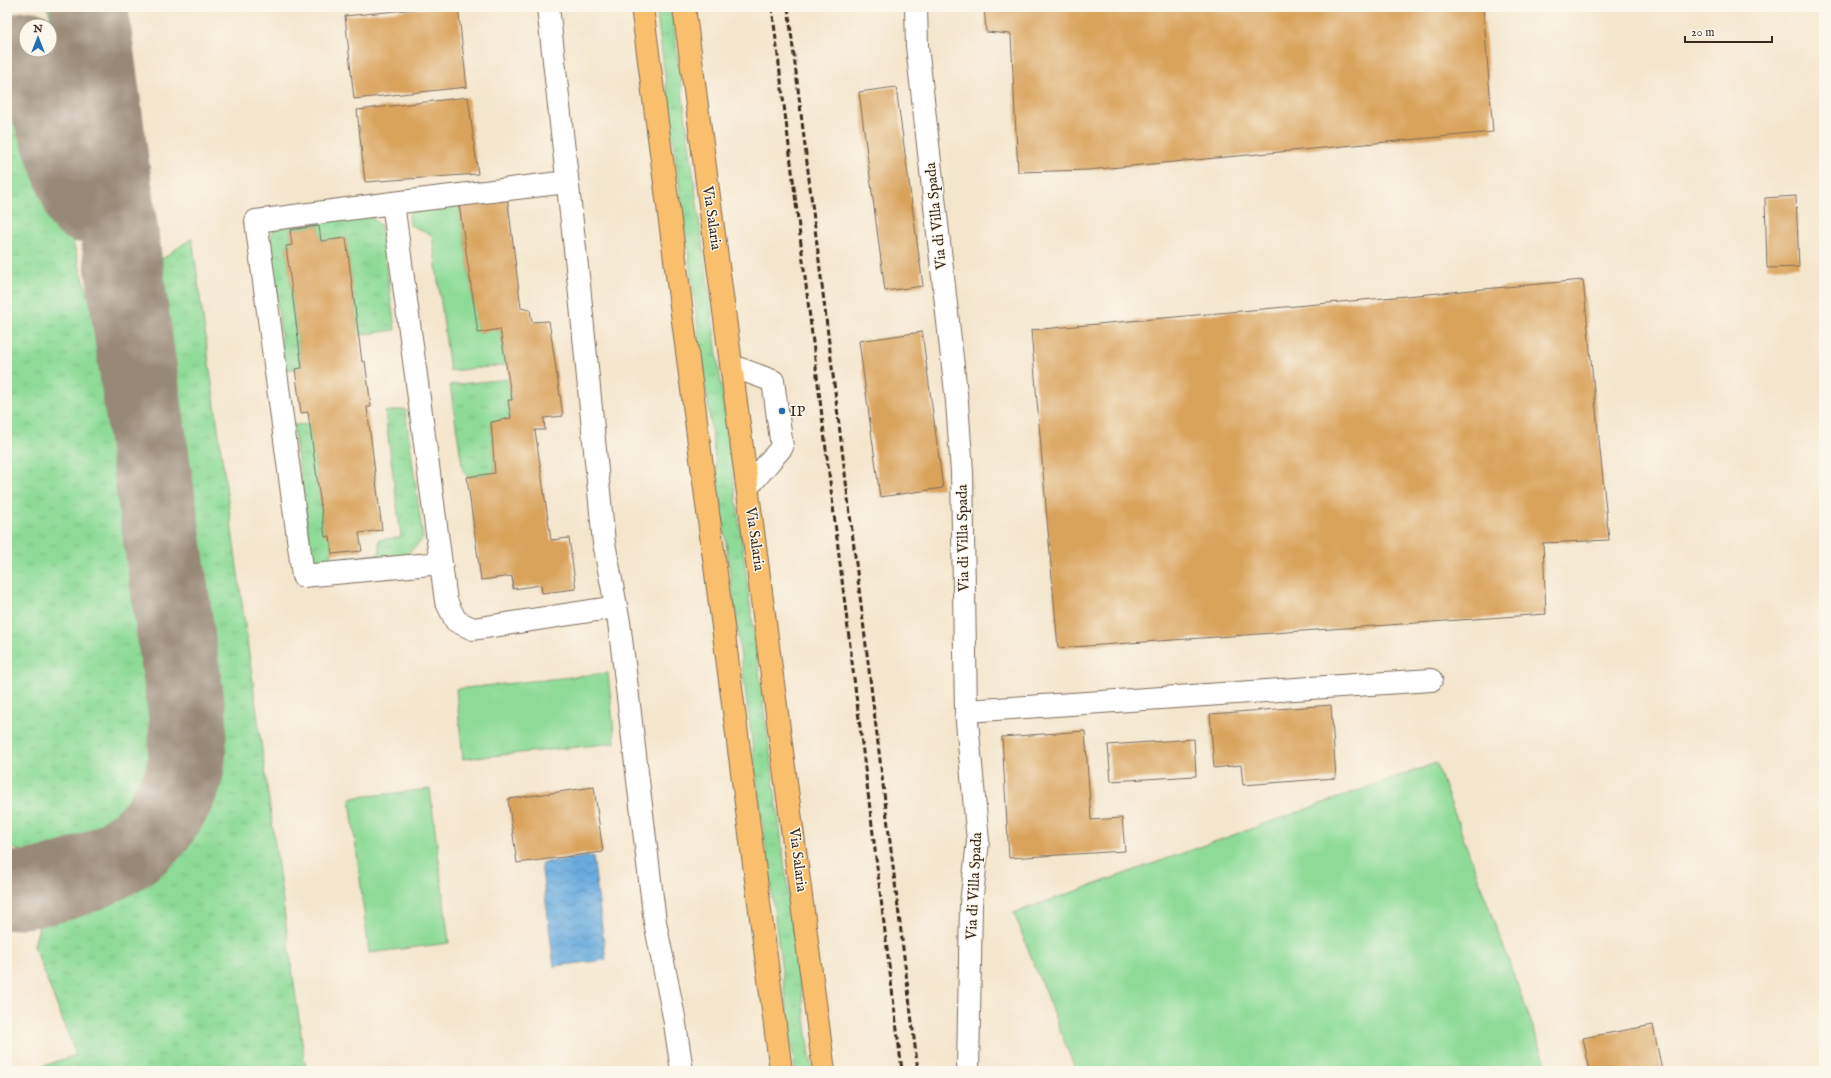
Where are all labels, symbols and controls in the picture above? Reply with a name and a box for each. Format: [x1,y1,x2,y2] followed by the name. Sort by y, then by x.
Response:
[18,18,58,58] north arrow
[1685,18,1772,44] scale bar
[32,22,43,36] text: N
[1691,25,1714,40] text: 20 m
[921,161,951,271] street label: Via di Villa Spada
[698,184,726,252] street label: Via Salaria
[790,402,805,421] place label: IP
[777,406,787,416] marker: IP
[953,484,973,593] street label: Via di Villa Spada
[741,505,769,573] street label: Via Salaria
[785,826,811,894] street label: Via Salaria
[962,831,986,941] street label: Via di Villa Spada

